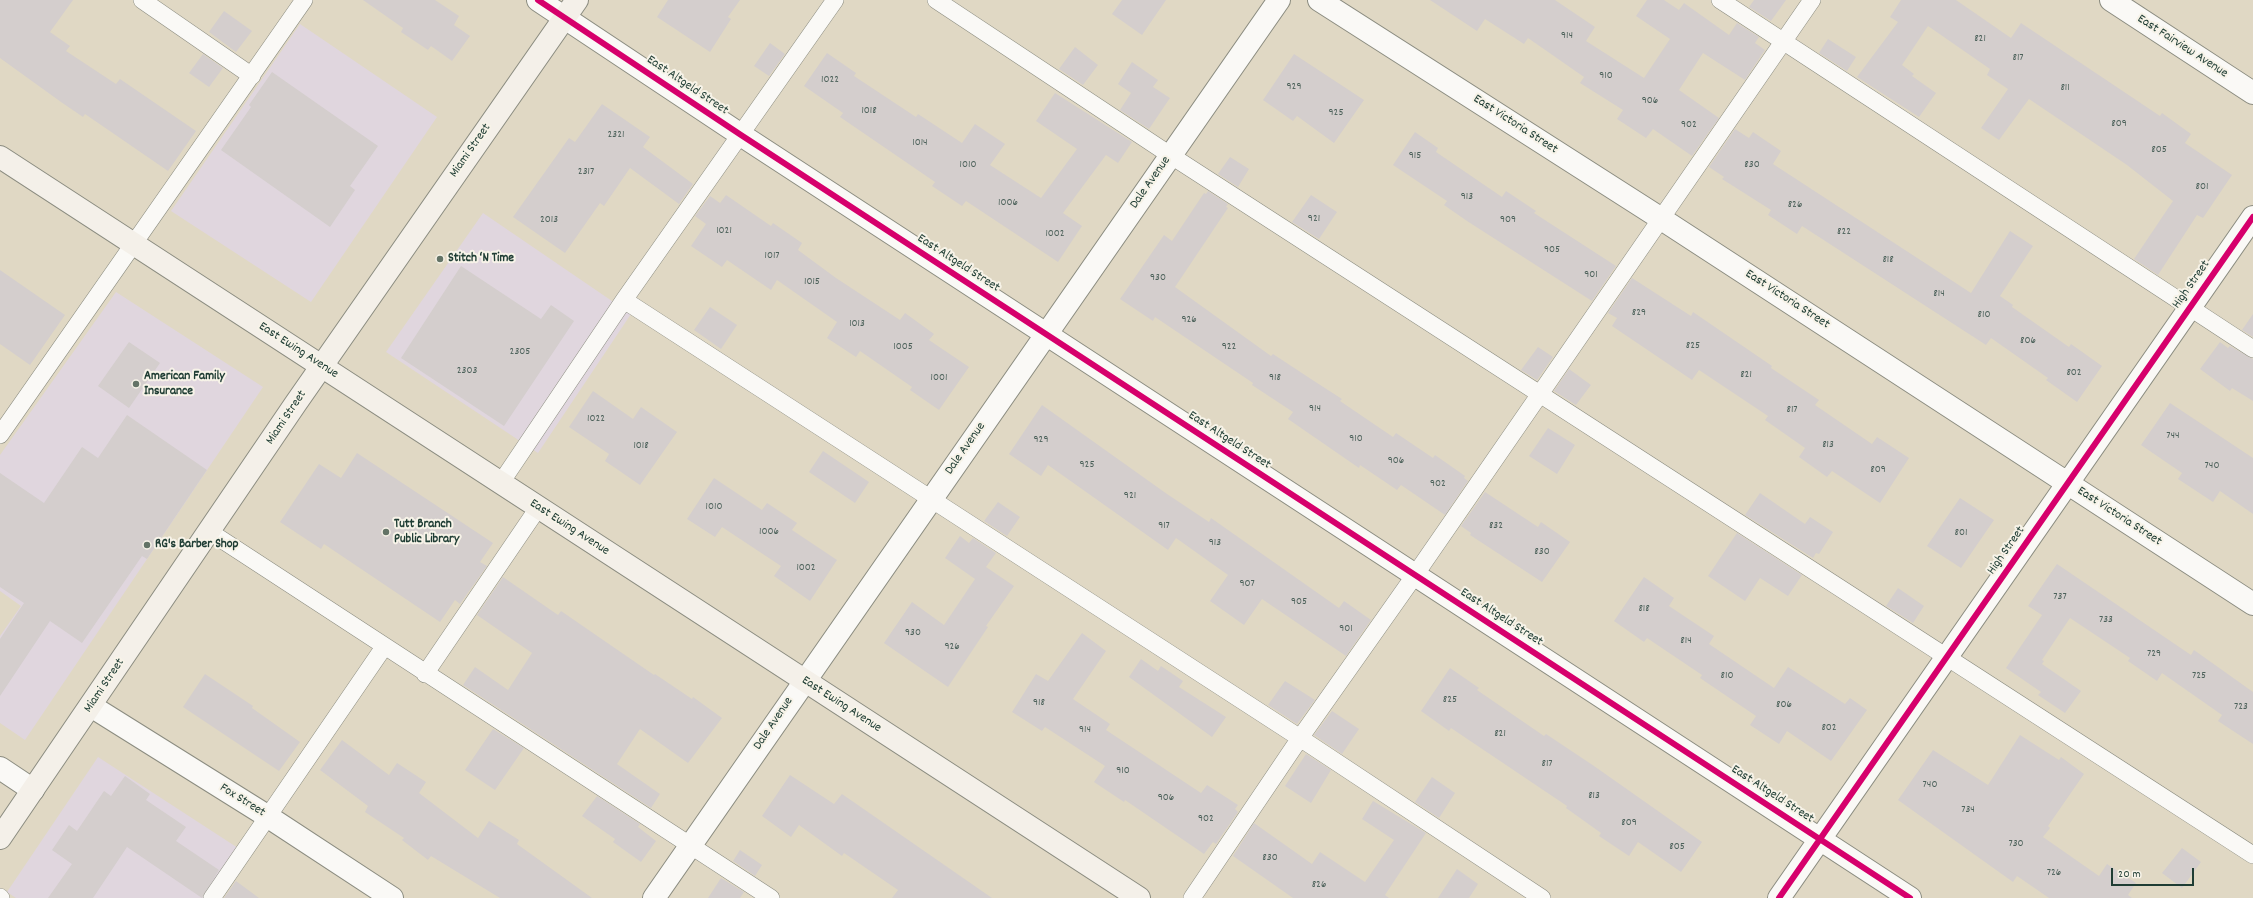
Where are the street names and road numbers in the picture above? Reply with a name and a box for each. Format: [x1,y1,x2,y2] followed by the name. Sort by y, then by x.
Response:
[2134,12,2230,82] street label: East Fairview Avenue
[643,53,731,119] street label: East Altgeld Street
[1470,92,1560,158] street label: East Victoria Street
[447,121,495,181] street label: Miami Street
[1127,154,1175,212] street label: Dale Avenue
[914,231,1002,297] street label: East Altgeld Street
[2170,258,2214,312] street label: High Street
[1742,267,1832,333] street label: East Victoria Street
[255,319,341,383] street label: East Ewing Avenue
[263,388,311,448] street label: Miami Street
[1185,408,1273,474] street label: East Altgeld Street
[942,420,990,478] street label: Dale Avenue
[2074,484,2164,550] street label: East Victoria Street
[526,496,612,560] street label: East Ewing Avenue
[1985,524,2029,578] street label: High Street
[1457,585,1545,651] street label: East Altgeld Street
[81,656,129,716] street label: Miami Street
[798,673,884,737] street label: East Ewing Avenue
[751,695,797,753] street label: Dale Avenue
[1728,762,1816,828] street label: East Altgeld Street
[216,781,268,821] street label: Fox Street

